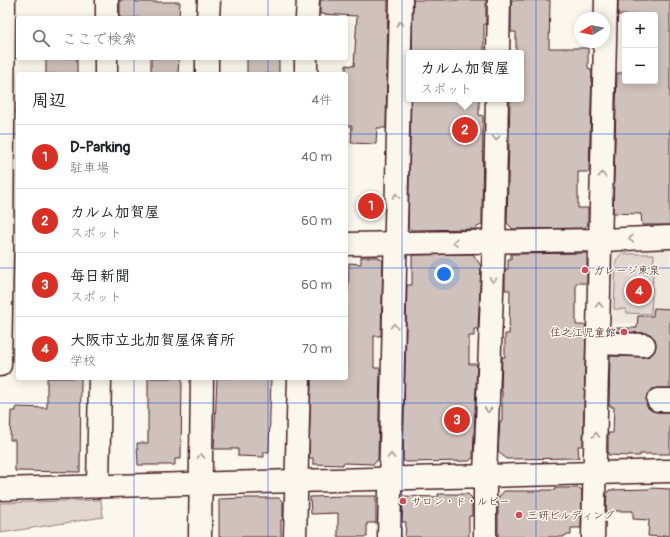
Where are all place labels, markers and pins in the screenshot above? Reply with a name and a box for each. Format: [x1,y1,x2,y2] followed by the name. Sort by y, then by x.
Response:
[452,115,478,145] pin: 2
[358,191,384,221] pin: 1
[593,264,660,277] place label: ガレージ東泉
[580,265,590,275] marker: ガレージ東泉
[626,276,652,306] pin: 4
[550,326,616,339] place label: 住之江児童館
[619,327,629,337] marker: 住之江児童館
[444,405,470,435] pin: 3
[411,495,509,508] place label: サロン・ド・ルビー
[398,496,408,506] marker: サロン・ド・ルビー
[527,509,615,522] place label: 三研ビルディング
[514,510,524,520] marker: 三研ビルディング

